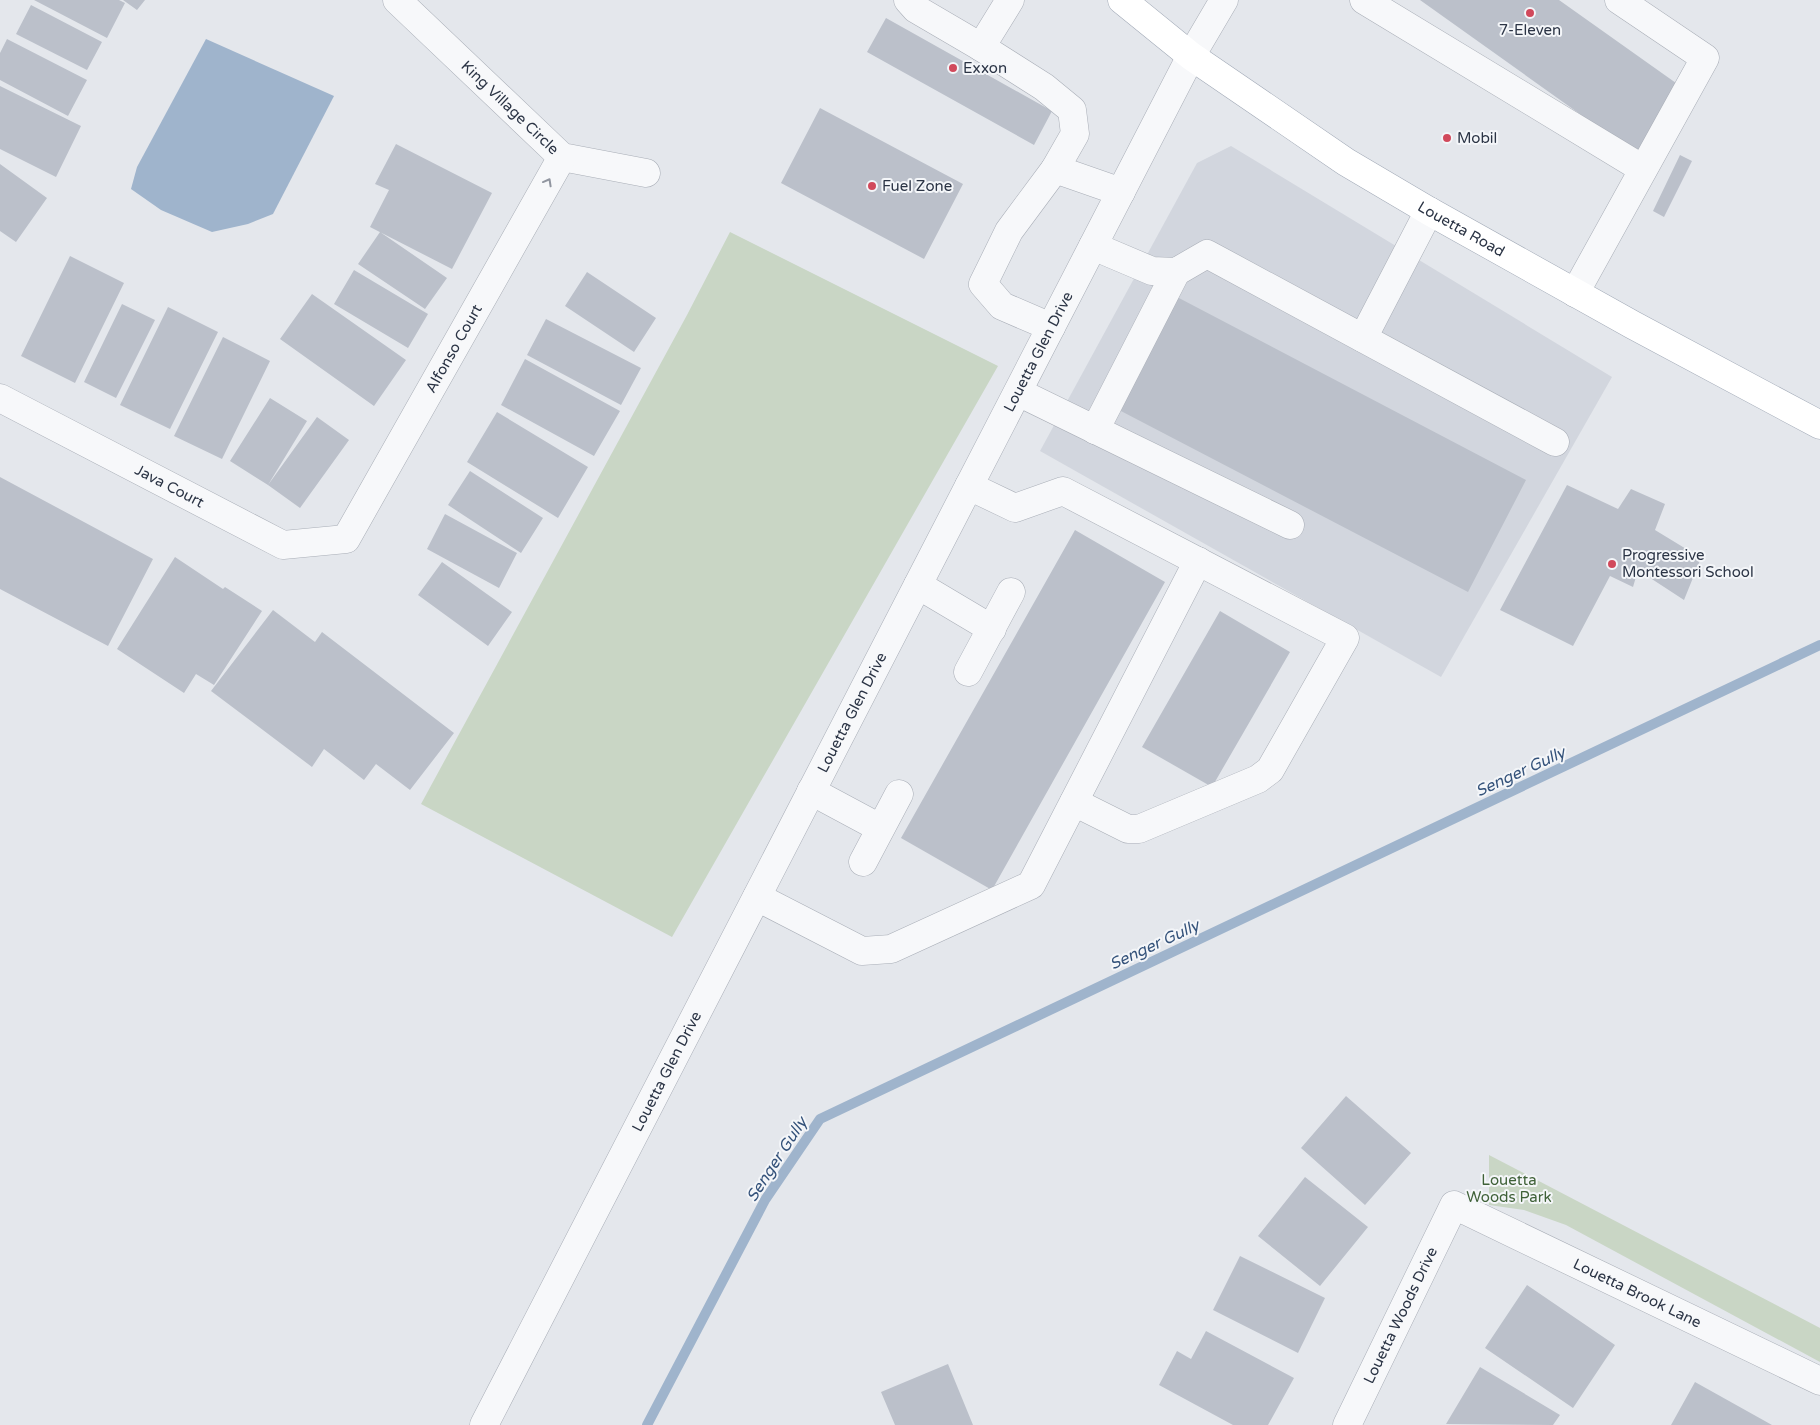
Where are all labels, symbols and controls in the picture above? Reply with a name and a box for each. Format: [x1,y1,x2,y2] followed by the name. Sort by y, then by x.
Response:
[1524,7,1536,19] marker: 7-Eleven
[1499,21,1561,39] place label: 7-Eleven
[457,57,563,158] street label: King Village Circle
[963,59,1007,77] place label: Exxon
[947,62,959,74] marker: Exxon
[1457,129,1497,147] place label: Mobil
[1441,132,1453,144] marker: Mobil
[882,177,952,195] place label: Fuel Zone
[542,178,552,187] one-way arrow
[866,180,878,192] marker: Fuel Zone
[1415,197,1508,261] street label: Louetta Road
[1000,289,1077,415] street label: Louetta Glen Drive
[422,301,486,396] street label: Alfonso Court
[132,461,207,512] street label: Java Court
[1622,546,1754,581] place label: Progressive Montessori School
[1606,558,1618,570] marker: Progressive Montessori School
[814,649,890,776] street label: Louetta Glen Drive
[1472,741,1571,801] water label: Senger Gully
[1106,914,1205,974] water label: Senger Gully
[628,1008,705,1135] street label: Louetta Glen Drive
[742,1112,813,1205] water label: Senger Gully
[1466,1171,1552,1206] park label: Louetta Woods Park
[1360,1244,1441,1386] street label: Louetta Woods Drive
[1570,1255,1704,1332] street label: Louetta Brook Lane

